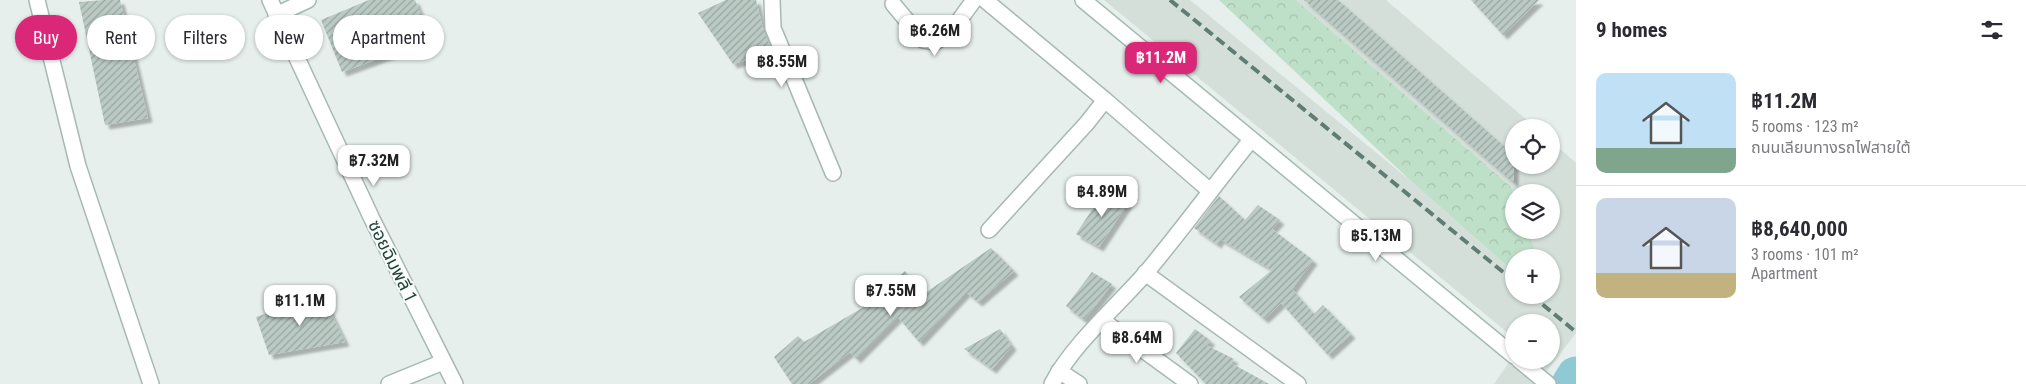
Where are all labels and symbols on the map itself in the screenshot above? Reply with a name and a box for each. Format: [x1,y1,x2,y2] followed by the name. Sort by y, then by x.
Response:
[894,15,976,57] pin: ฿6.26M
[1120,42,1202,84] pin: ฿11.2M
[741,46,823,88] pin: ฿8.55M
[333,144,415,187] pin: ฿7.32M
[1061,176,1143,218] pin: ฿4.89M
[364,217,422,305] street label: ซอยฉิมพลี 1
[1335,220,1417,262] pin: ฿5.13M
[850,274,932,317] pin: ฿7.55M
[259,284,341,327] pin: ฿11.1M
[1096,322,1178,364] pin: ฿8.64M

